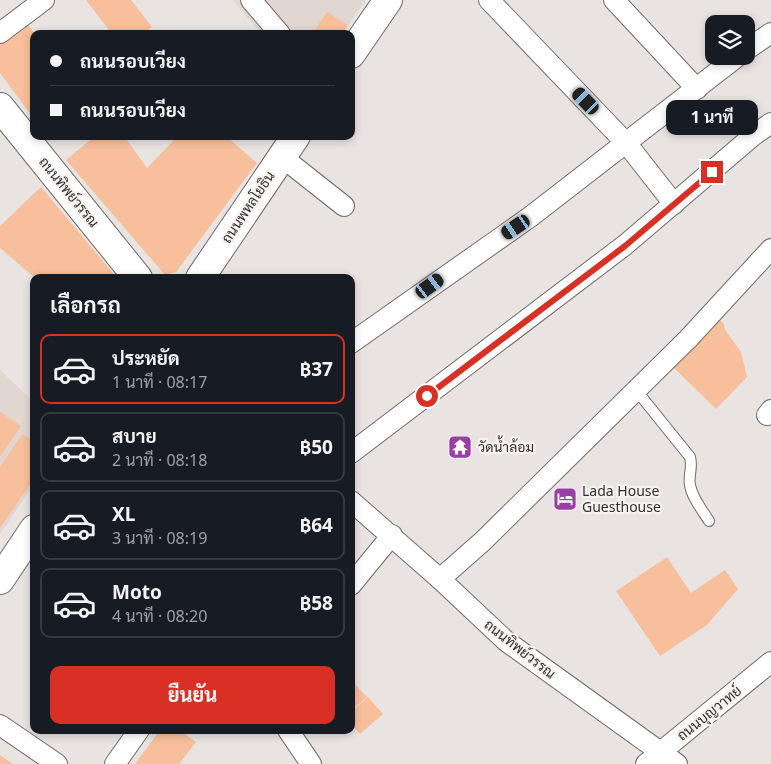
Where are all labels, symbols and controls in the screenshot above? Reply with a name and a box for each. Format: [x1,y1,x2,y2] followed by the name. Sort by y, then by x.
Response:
[705,15,755,65] map controls
[705,15,755,65] button: layers
[80,48,186,74] text: ถนนรอบเวียง
[570,85,601,117] car
[80,97,186,123] text: ถนนรอบเวียง
[666,100,758,134] callout: 1 นาที
[691,106,733,128] text: 1 นาที
[35,152,104,231] street label: ถนนทิพย์วรรณ
[701,161,723,183] route end
[217,167,279,246] street label: ถนนพหลโยธิน
[499,212,532,242] car
[413,271,446,301] car
[50,289,121,319] text: เลือกรถ
[112,345,180,371] text: ประหยัด
[52,347,97,392] icon: car
[300,356,333,382] text: ฿37
[112,371,207,393] text: 1 นาที · 08:17
[416,385,438,407] route start
[112,423,157,449] text: สบาย
[52,425,97,470] icon: car
[300,434,333,460] text: ฿50
[447,434,473,460] temple icon: วัดน้ำล้อม
[478,435,534,456] place label: วัดน้ำล้อม
[112,449,207,471] text: 2 นาที · 08:18
[582,481,661,516] place label: Lada House Guesthouse
[552,486,578,512] hotel icon: Lada House Guesthouse
[112,501,135,527] text: XL
[52,503,97,548] icon: car
[300,512,333,538] text: ฿64
[112,527,207,549] text: 3 นาที · 08:19
[112,579,162,605] text: Moto
[52,581,97,626] icon: car
[300,590,333,616] text: ฿58
[112,605,207,627] text: 4 นาที · 08:20
[481,615,560,682] street label: ถนนทิพย์วรรณ
[50,666,335,724] button: ยืนยัน
[672,681,746,745] street label: ถนนบุญวาทย์

